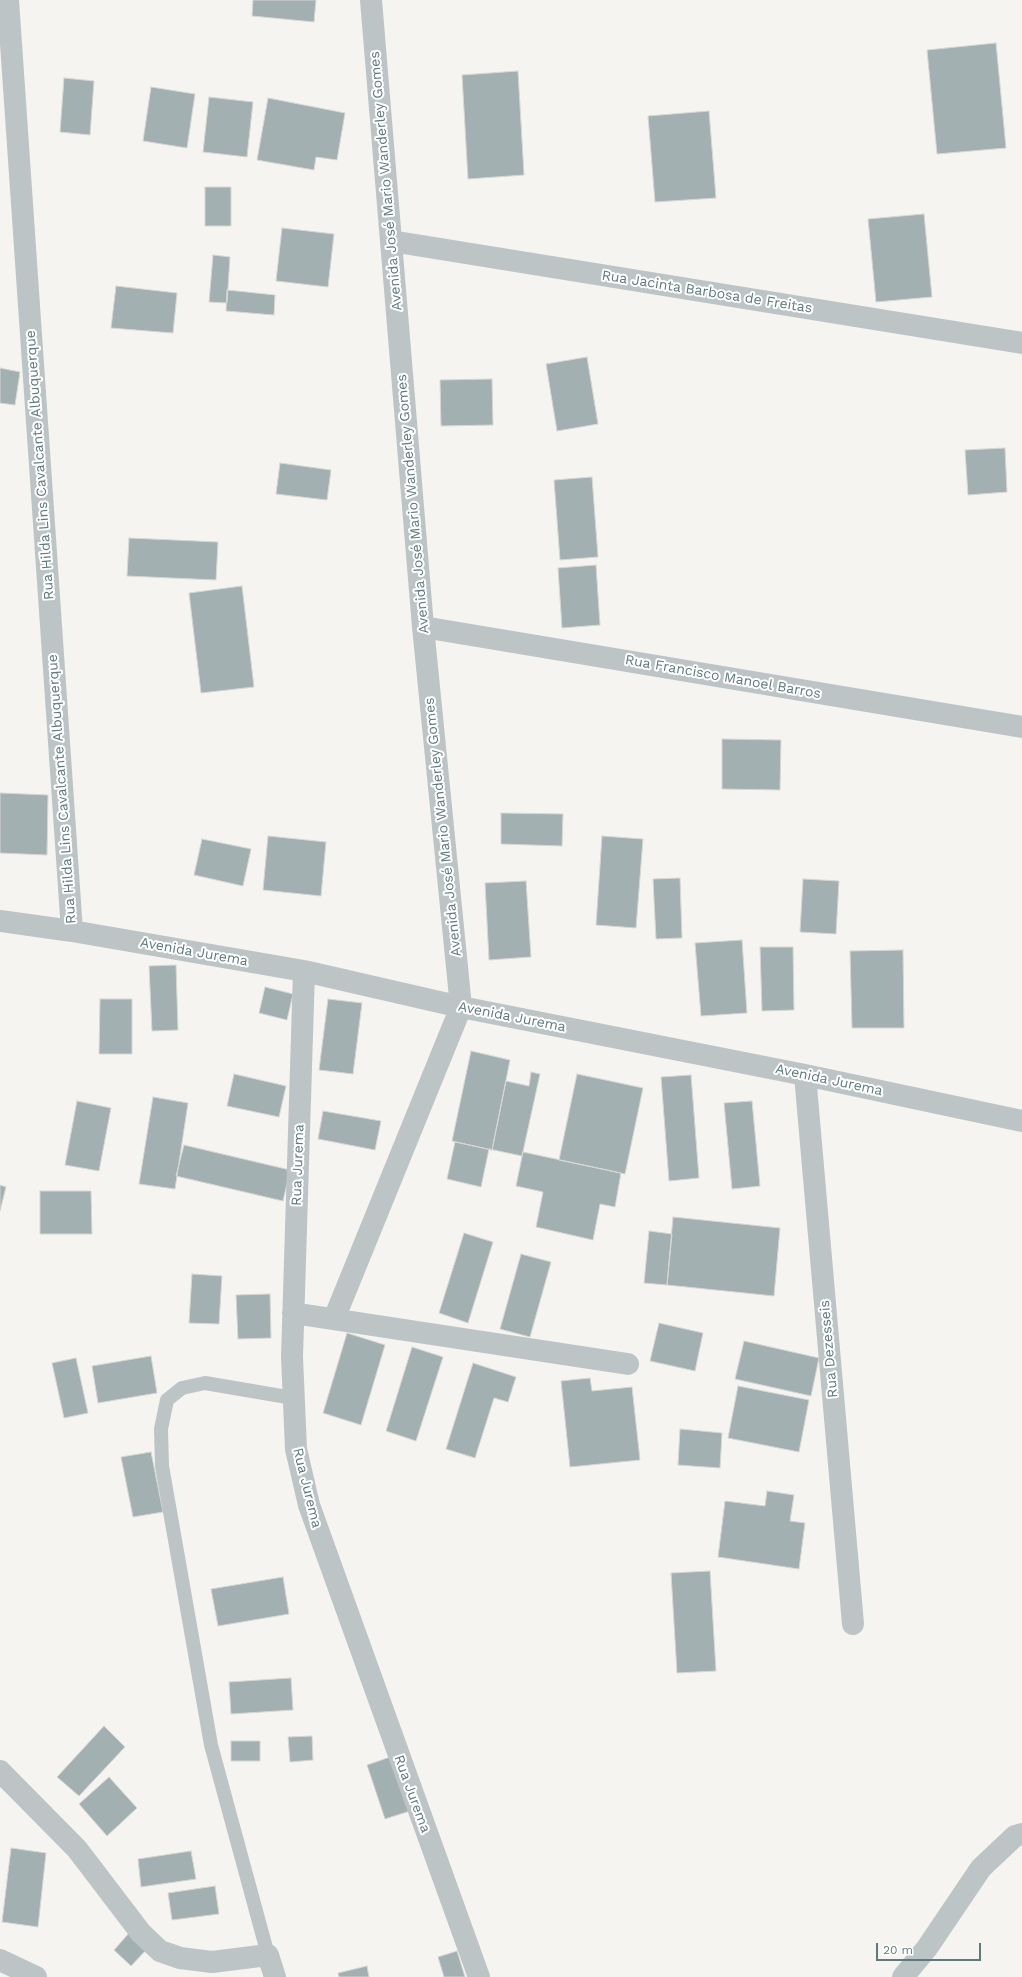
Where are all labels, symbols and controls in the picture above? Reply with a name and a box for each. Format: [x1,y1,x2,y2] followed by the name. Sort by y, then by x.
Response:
[366,51,406,311] street label: Avenida José Mario Wanderley Gomes
[601,267,813,317] street label: Rua Jacinta Barbosa de Freitas
[22,330,58,600] street label: Rua Hilda Lins Cavalcante Albuquerque
[393,374,433,634] street label: Avenida José Mario Wanderley Gomes
[624,651,822,703] street label: Rua Francisco Manoel Barros
[44,654,80,924] street label: Rua Hilda Lins Cavalcante Albuquerque
[421,697,465,957] street label: Avenida José Mario Wanderley Gomes
[139,934,249,970] street label: Avenida Jurema
[457,998,567,1036] street label: Avenida Jurema
[774,1060,884,1100] street label: Avenida Jurema
[288,1124,308,1206] street label: Rua Jurema
[816,1299,842,1399] street label: Rua Dezesseis
[289,1446,325,1530] street label: Rua Jurema
[390,1753,434,1835] street label: Rua Jurema
[878,1935,983,1961] scale bar
[883,1943,913,1957] text: 20 m

